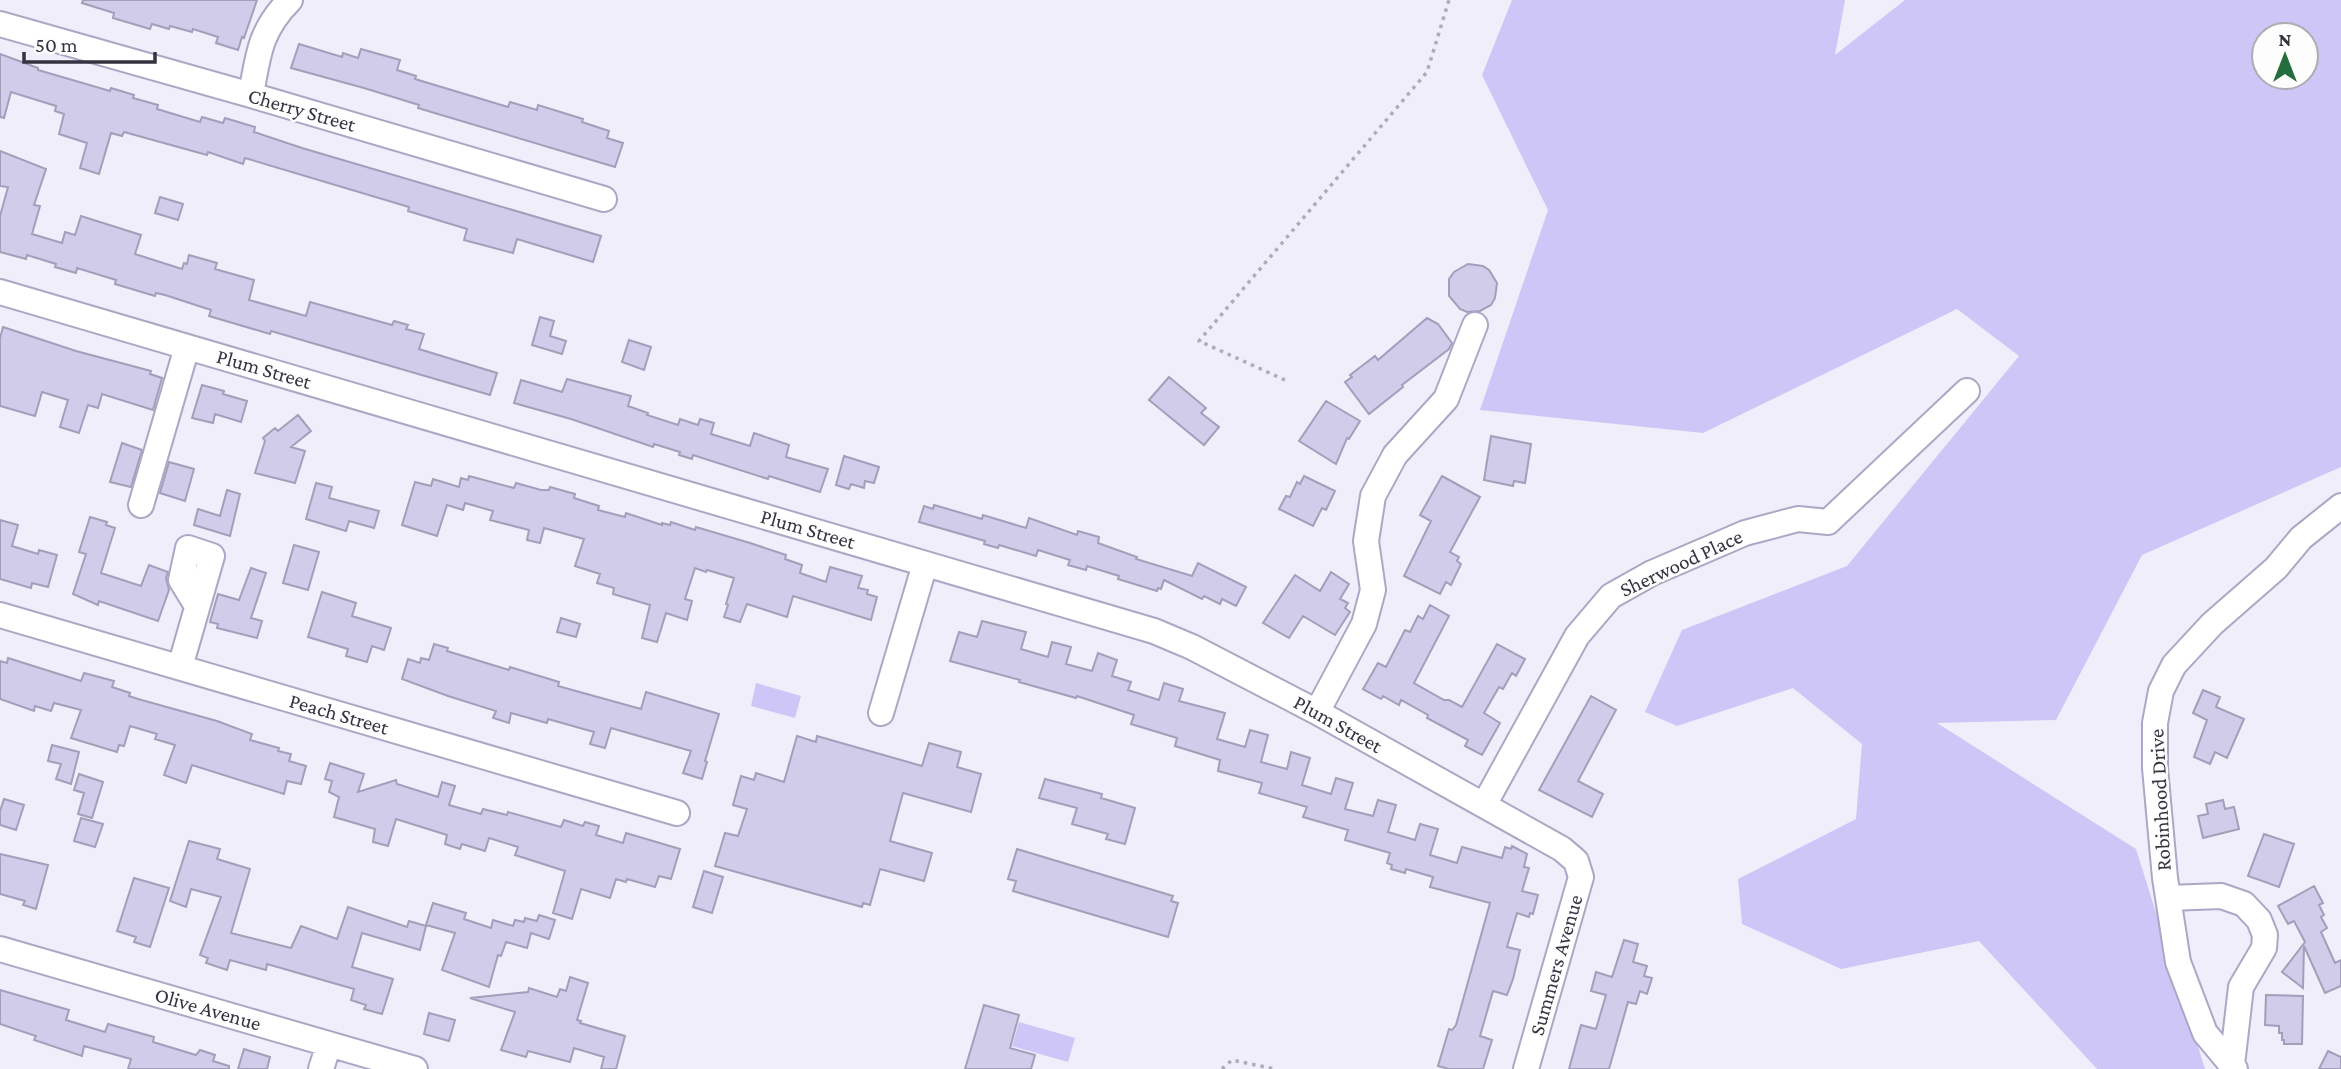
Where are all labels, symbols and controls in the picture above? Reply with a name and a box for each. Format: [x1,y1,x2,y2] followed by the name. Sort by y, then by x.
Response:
[24,21,156,65] scale bar
[2250,21,2320,91] north arrow
[2279,29,2292,50] text: N
[35,33,78,57] text: 50 m
[245,83,360,137] street label: Cherry Street
[214,344,315,394] street label: Plum Street
[758,504,859,554] street label: Plum Street
[1616,524,1746,602] street label: Sherwood Place
[287,688,392,740] street label: Peach Street
[1290,690,1387,759] street label: Plum Street
[2144,728,2176,872] street label: Robinhood Drive
[1524,892,1588,1038] street label: Summers Avenue
[152,982,264,1036] street label: Olive Avenue

